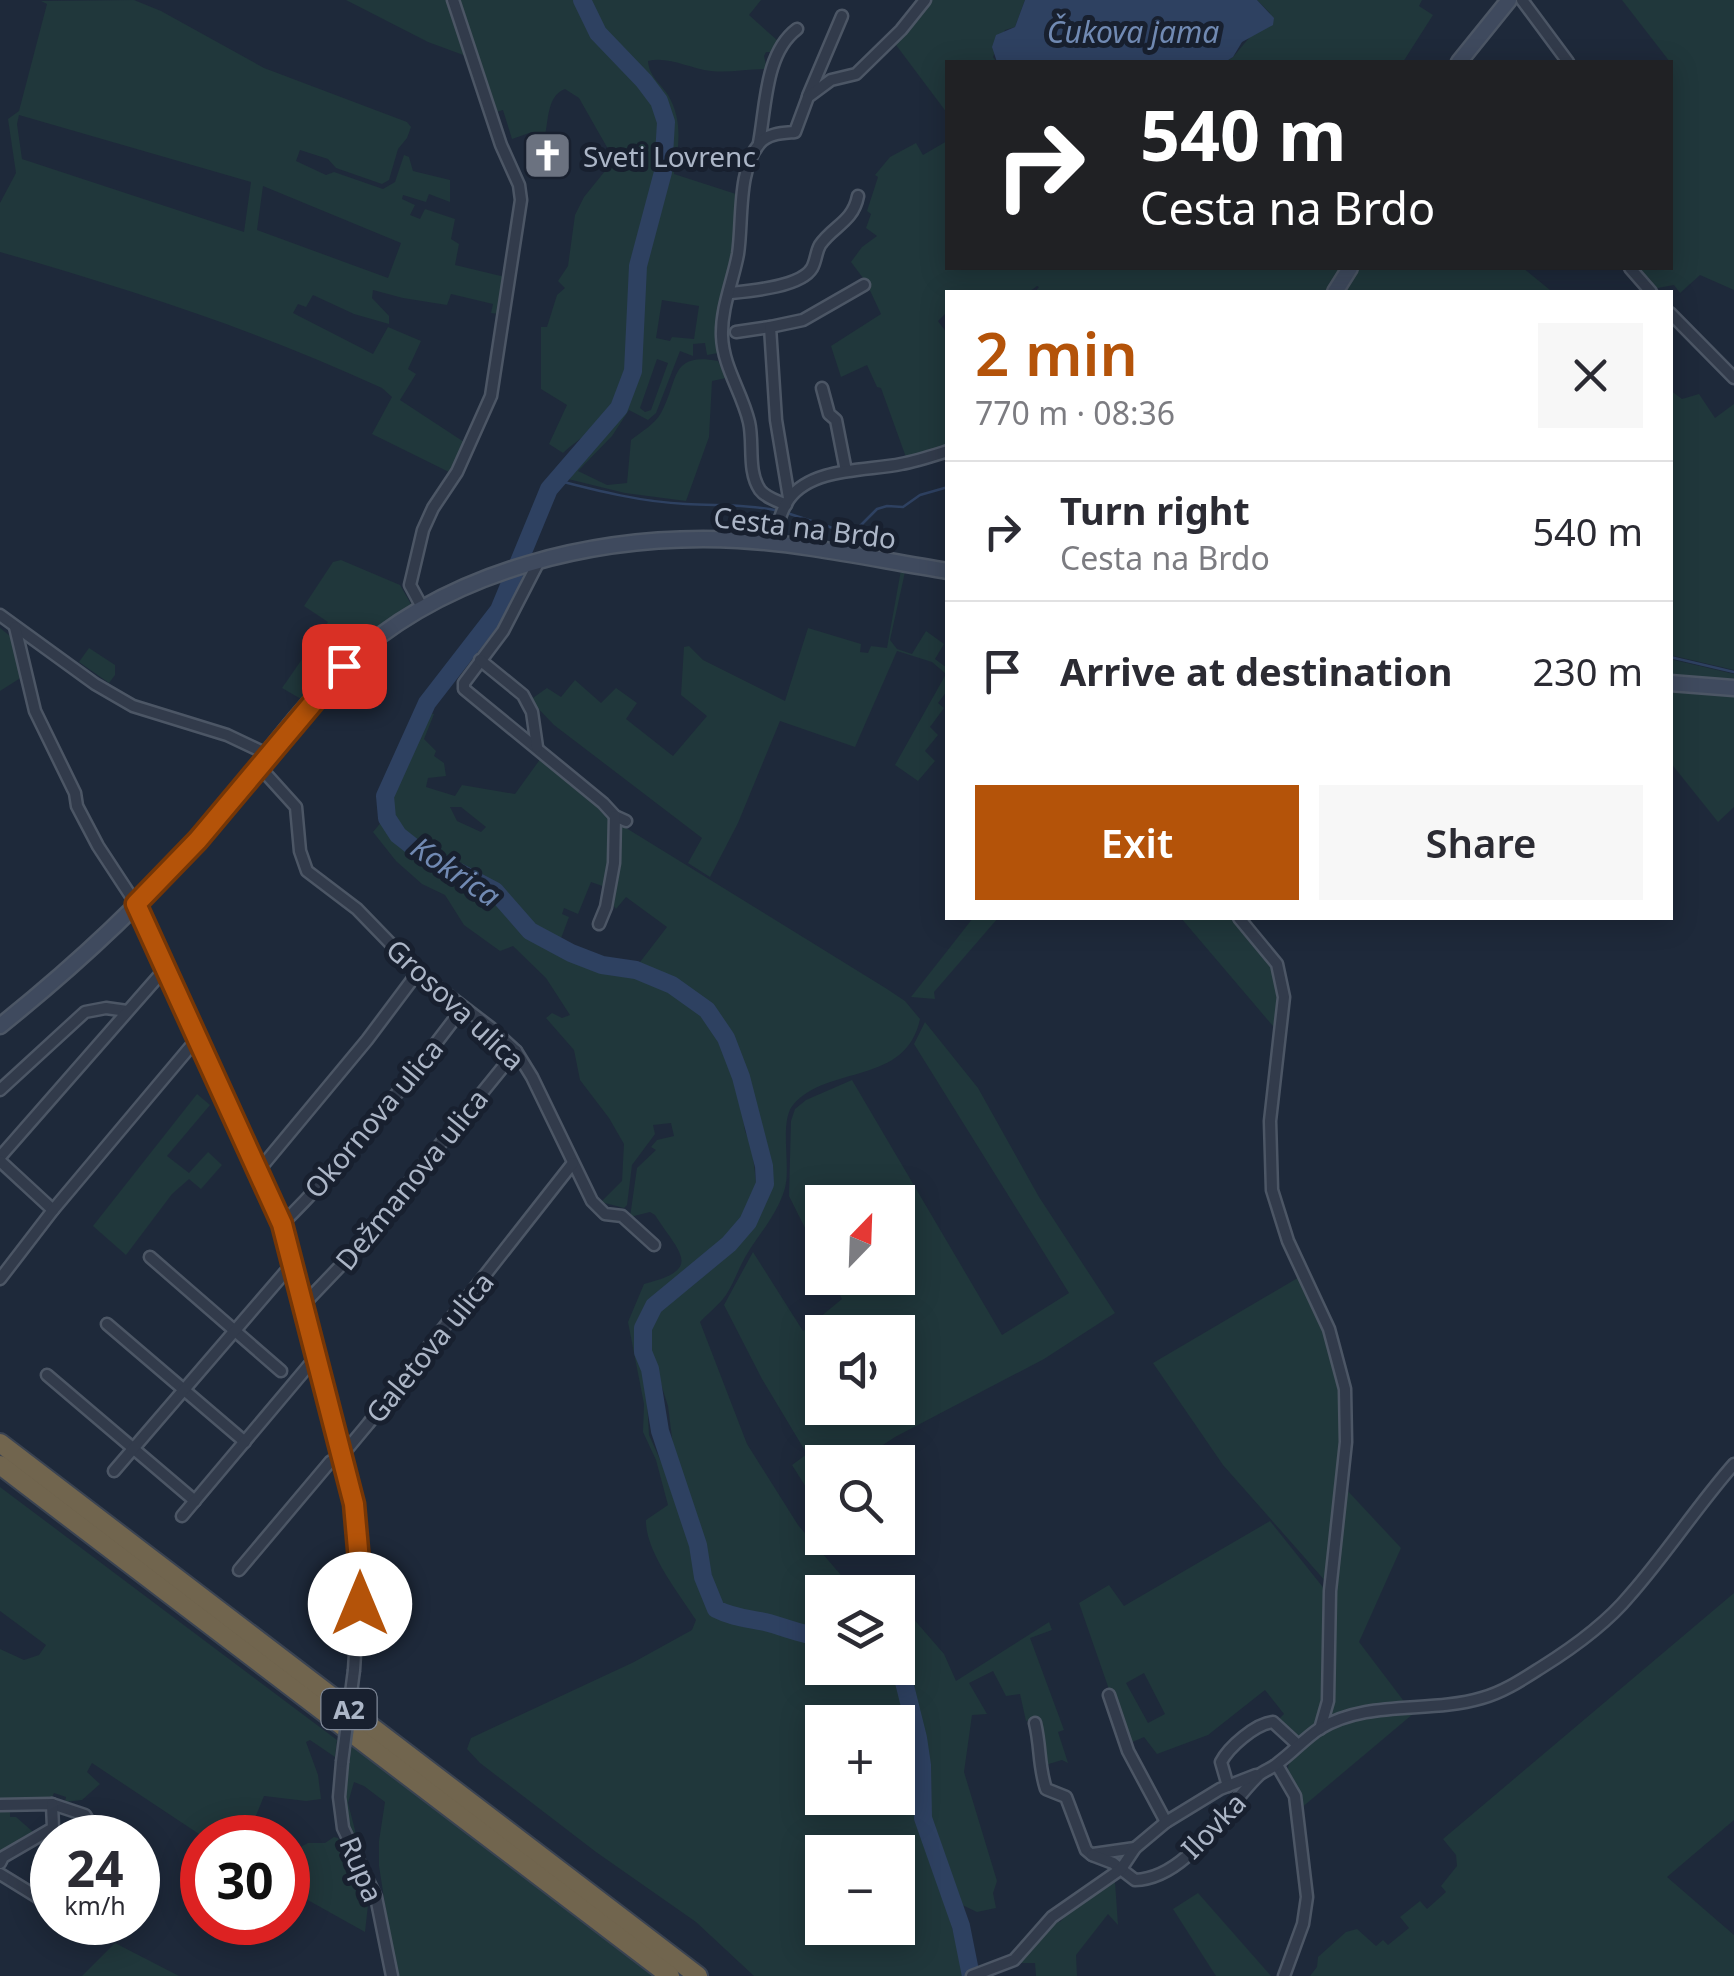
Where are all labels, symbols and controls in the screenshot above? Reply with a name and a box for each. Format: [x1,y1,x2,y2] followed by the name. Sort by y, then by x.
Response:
[1047,11,1219,52] water label: Čukova jama
[1140,86,1347,182] text: 540 m
[975,100,1105,230] icon: right
[522,130,574,182] church icon: Sveti Lovrenc
[583,137,756,175] place label: Sveti Lovrenc
[1140,177,1435,238] text: Cesta na Brdo
[975,312,1138,394] text: 2 min
[1538,323,1643,428] button: close
[975,391,1175,434] text: 770 m · 08:36
[1060,484,1250,536] text: Turn right
[712,497,898,557] street label: Cesta na Brdo
[975,504,1030,559] icon: right
[1532,505,1643,557] text: 540 m
[1060,536,1270,579] text: Cesta na Brdo
[302,624,387,709] pin
[317,639,372,694] icon: arrive
[975,644,1030,699] icon: arrive
[1060,645,1452,697] text: Arrive at destination
[1532,645,1643,697] text: 230 m
[975,785,1299,900] button: Exit
[1319,785,1643,900] button: Share
[404,826,508,916] water label: Kokrica
[379,930,533,1078] street label: Grosova ulica
[295,1030,451,1206] street label: Okornova ulica
[326,1080,496,1278] street label: Dežmanova ulica
[805,1185,915,1295] north arrow
[805,1185,915,1945] map controls
[356,1264,502,1430] street label: Galetova ulica
[805,1315,915,1425] button: sound
[805,1445,915,1555] button: search
[308,1552,412,1656] position arrow
[805,1575,915,1685] button: layers
[322,1689,376,1729] road number: A2
[805,1705,915,1815] button: +
[1172,1784,1254,1866] street label: Ilovka
[180,1815,310,1945] speed limit sign: 30
[331,1830,393,1908] street label: Rupa
[66,1834,124,1902] text: 24
[805,1835,915,1945] button: −
[64,1888,126,1922] text: km/h

